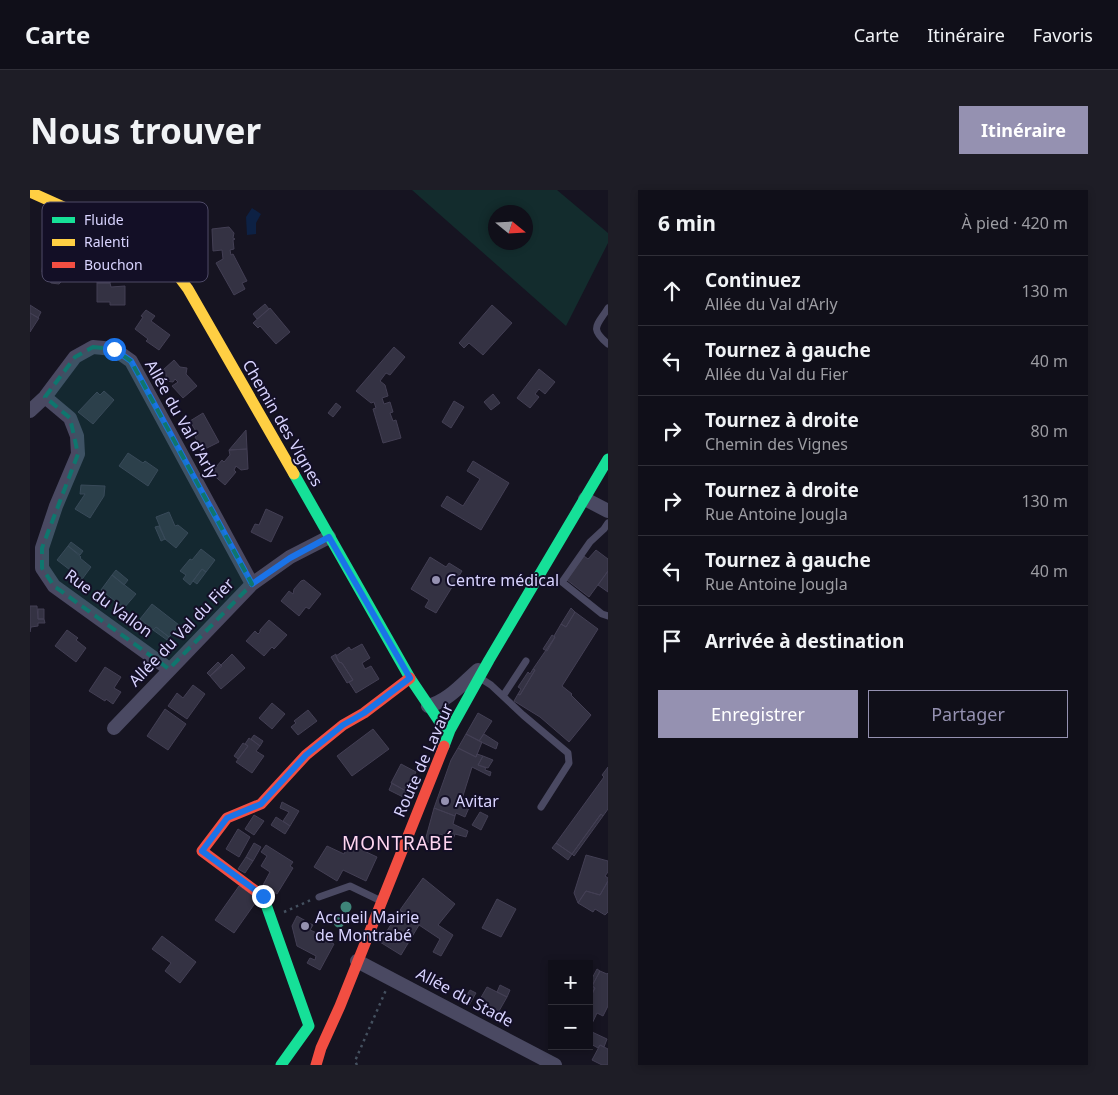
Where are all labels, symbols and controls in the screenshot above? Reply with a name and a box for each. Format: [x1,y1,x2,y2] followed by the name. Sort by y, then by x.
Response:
[25,18,90,51] text: Carte
[854,23,899,47] text: Carte
[927,23,1005,47] text: Itinéraire
[1033,23,1093,47] text: Favoris
[959,106,1088,154] button: Itinéraire
[30,107,261,154] text: Nous trouver
[42,202,208,282] legend
[488,205,533,250] north arrow
[658,209,716,237] text: 6 min
[84,210,124,229] text: Fluide
[962,212,1068,234] text: À pied · 420 m
[84,232,129,251] text: Ralenti
[84,255,143,274] text: Bouchon
[705,267,801,293] text: Continuez
[658,277,686,305] icon: ahead
[1021,280,1068,302] text: 130 m
[705,293,838,315] text: Allée du Val d'Arly
[705,337,871,363] text: Tournez à gauche
[103,338,126,361] route start
[658,347,686,375] icon: left
[1031,350,1068,372] text: 40 m
[140,356,224,483] street label: Allée du Val d'Arly
[238,356,328,490] street label: Chemin des Vignes
[705,363,848,385] text: Allée du Val du Fier
[705,407,859,433] text: Tournez à droite
[658,417,686,445] icon: right
[1031,420,1068,442] text: 80 m
[705,433,848,455] text: Chemin des Vignes
[705,477,859,503] text: Tournez à droite
[658,487,686,515] icon: right
[1021,490,1068,512] text: 130 m
[705,503,848,525] text: Rue Antoine Jougla
[705,547,871,573] text: Tournez à gauche
[658,557,686,585] icon: left
[1031,560,1068,582] text: 40 m
[61,564,157,642] street label: Rue du Vallon
[446,569,559,591] place label: Centre médical
[123,573,239,691] street label: Allée du Val du Fier
[705,573,848,595] text: Rue Antoine Jougla
[430,574,442,586] marker: Centre médical
[658,627,686,655] icon: arrive
[705,628,904,654] text: Arrivée à destination
[658,690,858,738] button: Enregistrer
[868,690,1068,738] button: Partager
[388,699,458,820] street label: Route de Lavaur
[455,790,499,812] place label: Avitar
[439,795,451,807] marker: Avitar
[342,830,454,856] district label: MONTRABÉ
[252,885,275,908] route end
[315,906,419,946] place label: Accueil Mairie de Montrabé
[299,920,311,932] marker: Accueil Mairie de Montrabé
[548,960,593,1050] map controls
[548,960,593,1005] button: +
[413,962,517,1032] street label: Allée du Stade
[548,1005,593,1050] button: −

